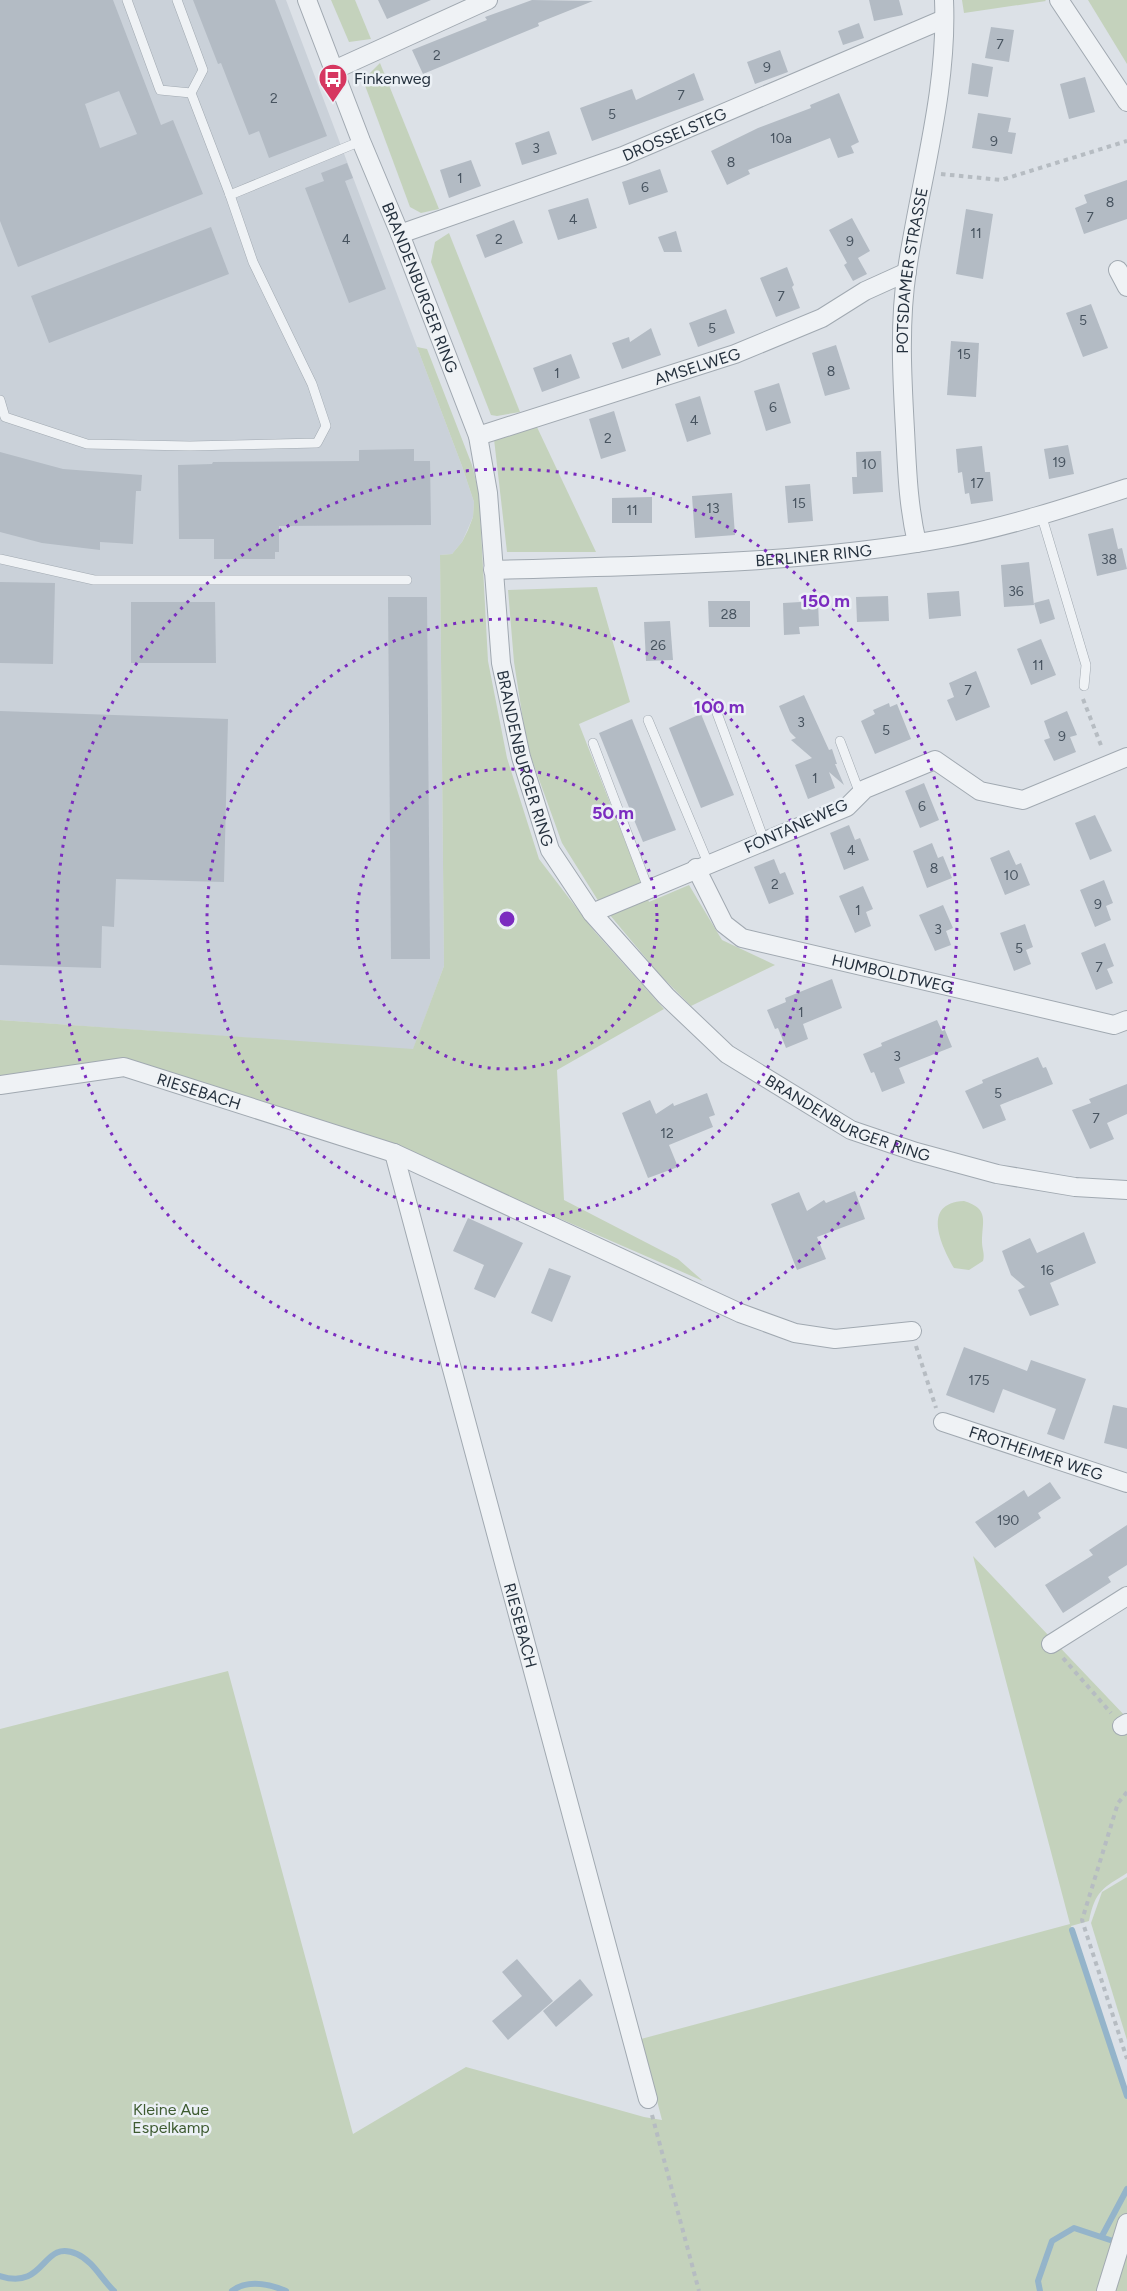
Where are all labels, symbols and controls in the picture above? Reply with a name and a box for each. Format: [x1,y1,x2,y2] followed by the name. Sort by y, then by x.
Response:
[996,36,1004,53] house number: 7
[433,47,441,64] house number: 2
[763,59,771,76] house number: 9
[317,62,349,104] bus stop icon: Finkenweg
[354,69,431,88] place label: Finkenweg
[677,87,685,104] house number: 7
[270,90,278,107] house number: 2
[619,104,729,165] street label: DROSSELSTEG
[608,106,616,123] house number: 5
[770,130,792,147] house number: 10a
[990,133,998,150] house number: 9
[532,140,540,157] house number: 3
[727,154,735,171] house number: 8
[457,170,463,187] house number: 1
[641,179,649,196] house number: 6
[892,186,931,354] street label: POTSDAMER STRASSE
[1106,194,1114,211] house number: 8
[378,199,462,375] street label: BRANDENBURGER RING
[1086,209,1094,226] house number: 7
[569,211,578,228] house number: 4
[970,225,982,242] house number: 11
[342,231,351,248] house number: 4
[495,231,503,248] house number: 2
[846,233,854,250] house number: 9
[777,288,785,305] house number: 7
[1079,312,1087,329] house number: 5
[708,320,716,337] house number: 5
[652,344,742,389] street label: AMSELWEG
[957,346,971,363] house number: 15
[827,363,835,380] house number: 8
[554,365,560,382] house number: 1
[769,399,777,416] house number: 6
[690,412,699,429] house number: 4
[604,430,612,447] house number: 2
[1052,454,1066,471] house number: 19
[862,456,876,473] house number: 10
[970,475,984,492] house number: 17
[792,495,806,512] house number: 15
[706,500,720,517] house number: 13
[626,502,638,519] house number: 11
[755,540,873,570] street label: BERLINER RING
[1101,551,1117,568] house number: 38
[1008,583,1024,600] house number: 36
[800,590,850,612] text: 150 m
[721,606,737,623] house number: 28
[650,637,666,654] house number: 26
[1032,657,1044,674] house number: 11
[493,668,558,849] street label: BRANDENBURGER RING
[964,682,972,699] house number: 7
[694,696,744,718] text: 100 m
[797,714,805,731] house number: 3
[882,722,890,739] house number: 5
[1058,728,1066,745] house number: 9
[812,770,818,787] house number: 1
[741,795,851,857] street label: FONTANEWEG
[918,798,926,815] house number: 6
[592,802,634,824] text: 50 m
[847,842,856,859] house number: 4
[930,860,938,877] house number: 8
[1004,867,1018,884] house number: 10
[771,876,779,893] house number: 2
[1094,896,1102,913] house number: 9
[855,902,861,919] house number: 1
[497,909,517,929] centre of rings
[934,921,942,938] house number: 3
[1015,940,1023,957] house number: 5
[830,950,955,997] street label: HUMBOLDTWEG
[1095,959,1103,976] house number: 7
[798,1004,804,1021] house number: 1
[893,1048,901,1065] house number: 3
[155,1069,243,1113] street label: RIESEBACH
[762,1070,932,1165] street label: BRANDENBURGER RING
[994,1085,1002,1102] house number: 5
[1092,1110,1100,1127] house number: 7
[660,1125,674,1142] house number: 12
[1040,1262,1054,1279] house number: 16
[968,1372,990,1389] house number: 175
[967,1422,1105,1484] street label: FROTHEIMER WEG
[997,1512,1019,1529] house number: 190
[500,1581,541,1670] street label: RIESEBACH
[132,2100,210,2137] park label: Kleine Aue Espelkamp

